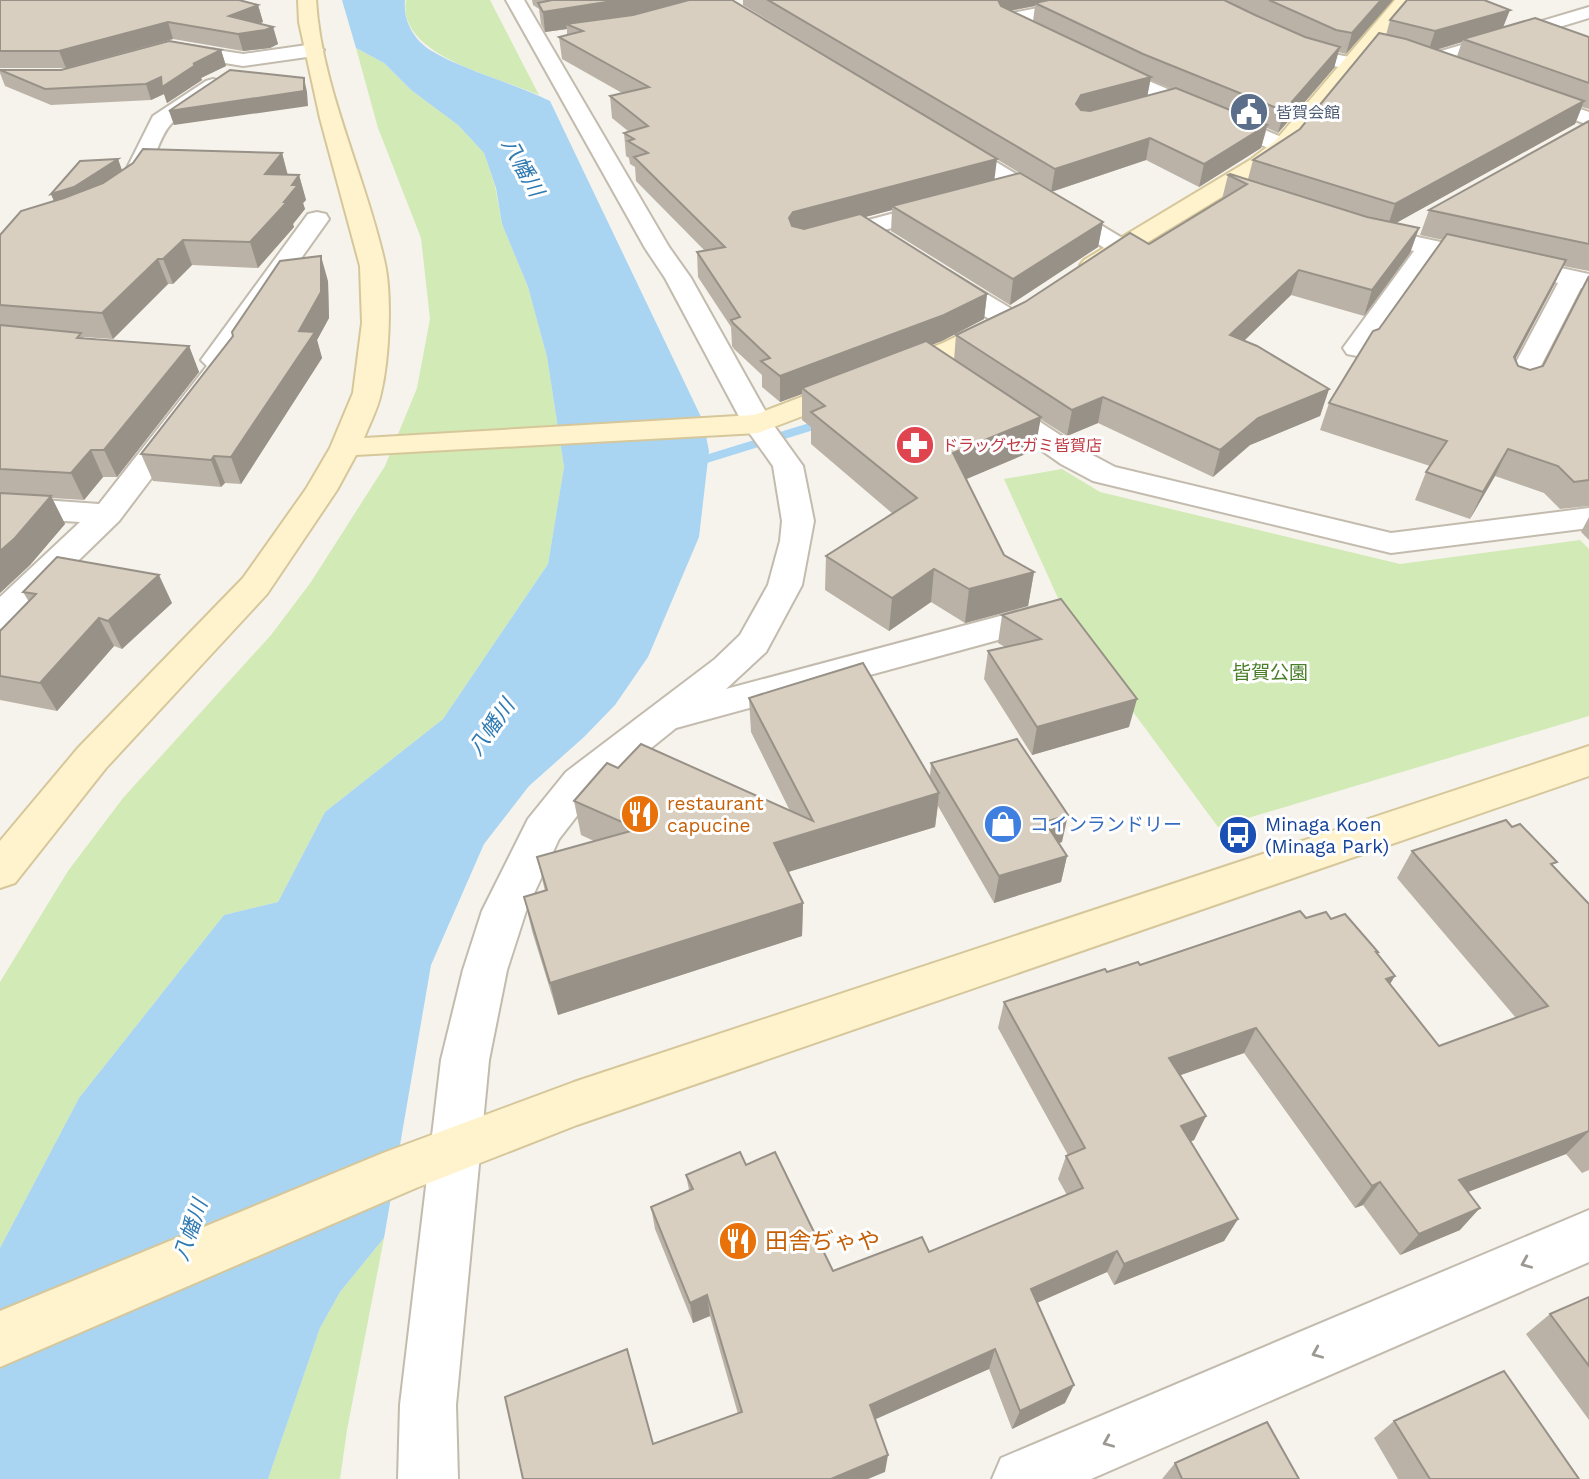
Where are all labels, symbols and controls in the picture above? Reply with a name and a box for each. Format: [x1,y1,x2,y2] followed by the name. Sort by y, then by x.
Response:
[1228,91,1270,133] public building icon: 皆賀会館
[1276,103,1340,122] place label: 皆賀会館
[497,133,550,202] water label: 八幡川
[894,424,936,466] pharmacy icon: ドラッグセガミ皆賀店
[942,436,1102,455] place label: ドラッグセガミ皆賀店
[1232,661,1308,684] park label: 皆賀公園
[463,692,520,760] water label: 八幡川
[667,792,764,837] place label: restaurant capucine
[619,793,661,835] restaurant icon: restaurant capucine
[982,803,1024,845] shop icon: コインランドリー
[1030,813,1182,836] place label: コインランドリー
[1265,813,1389,858] place label: Minaga Koen (Minaga Park)
[1217,814,1259,856] bus stop icon: Minaga Koen (Minaga Park)
[168,1194,213,1264] water label: 八幡川
[717,1220,759,1262] restaurant icon: 田舎ぢゃや
[765,1228,880,1255] place label: 田舎ぢゃや
[1521,1255,1534,1269] one-way arrow
[1312,1344,1324,1358] one-way arrow
[1103,1434,1115,1448] one-way arrow

